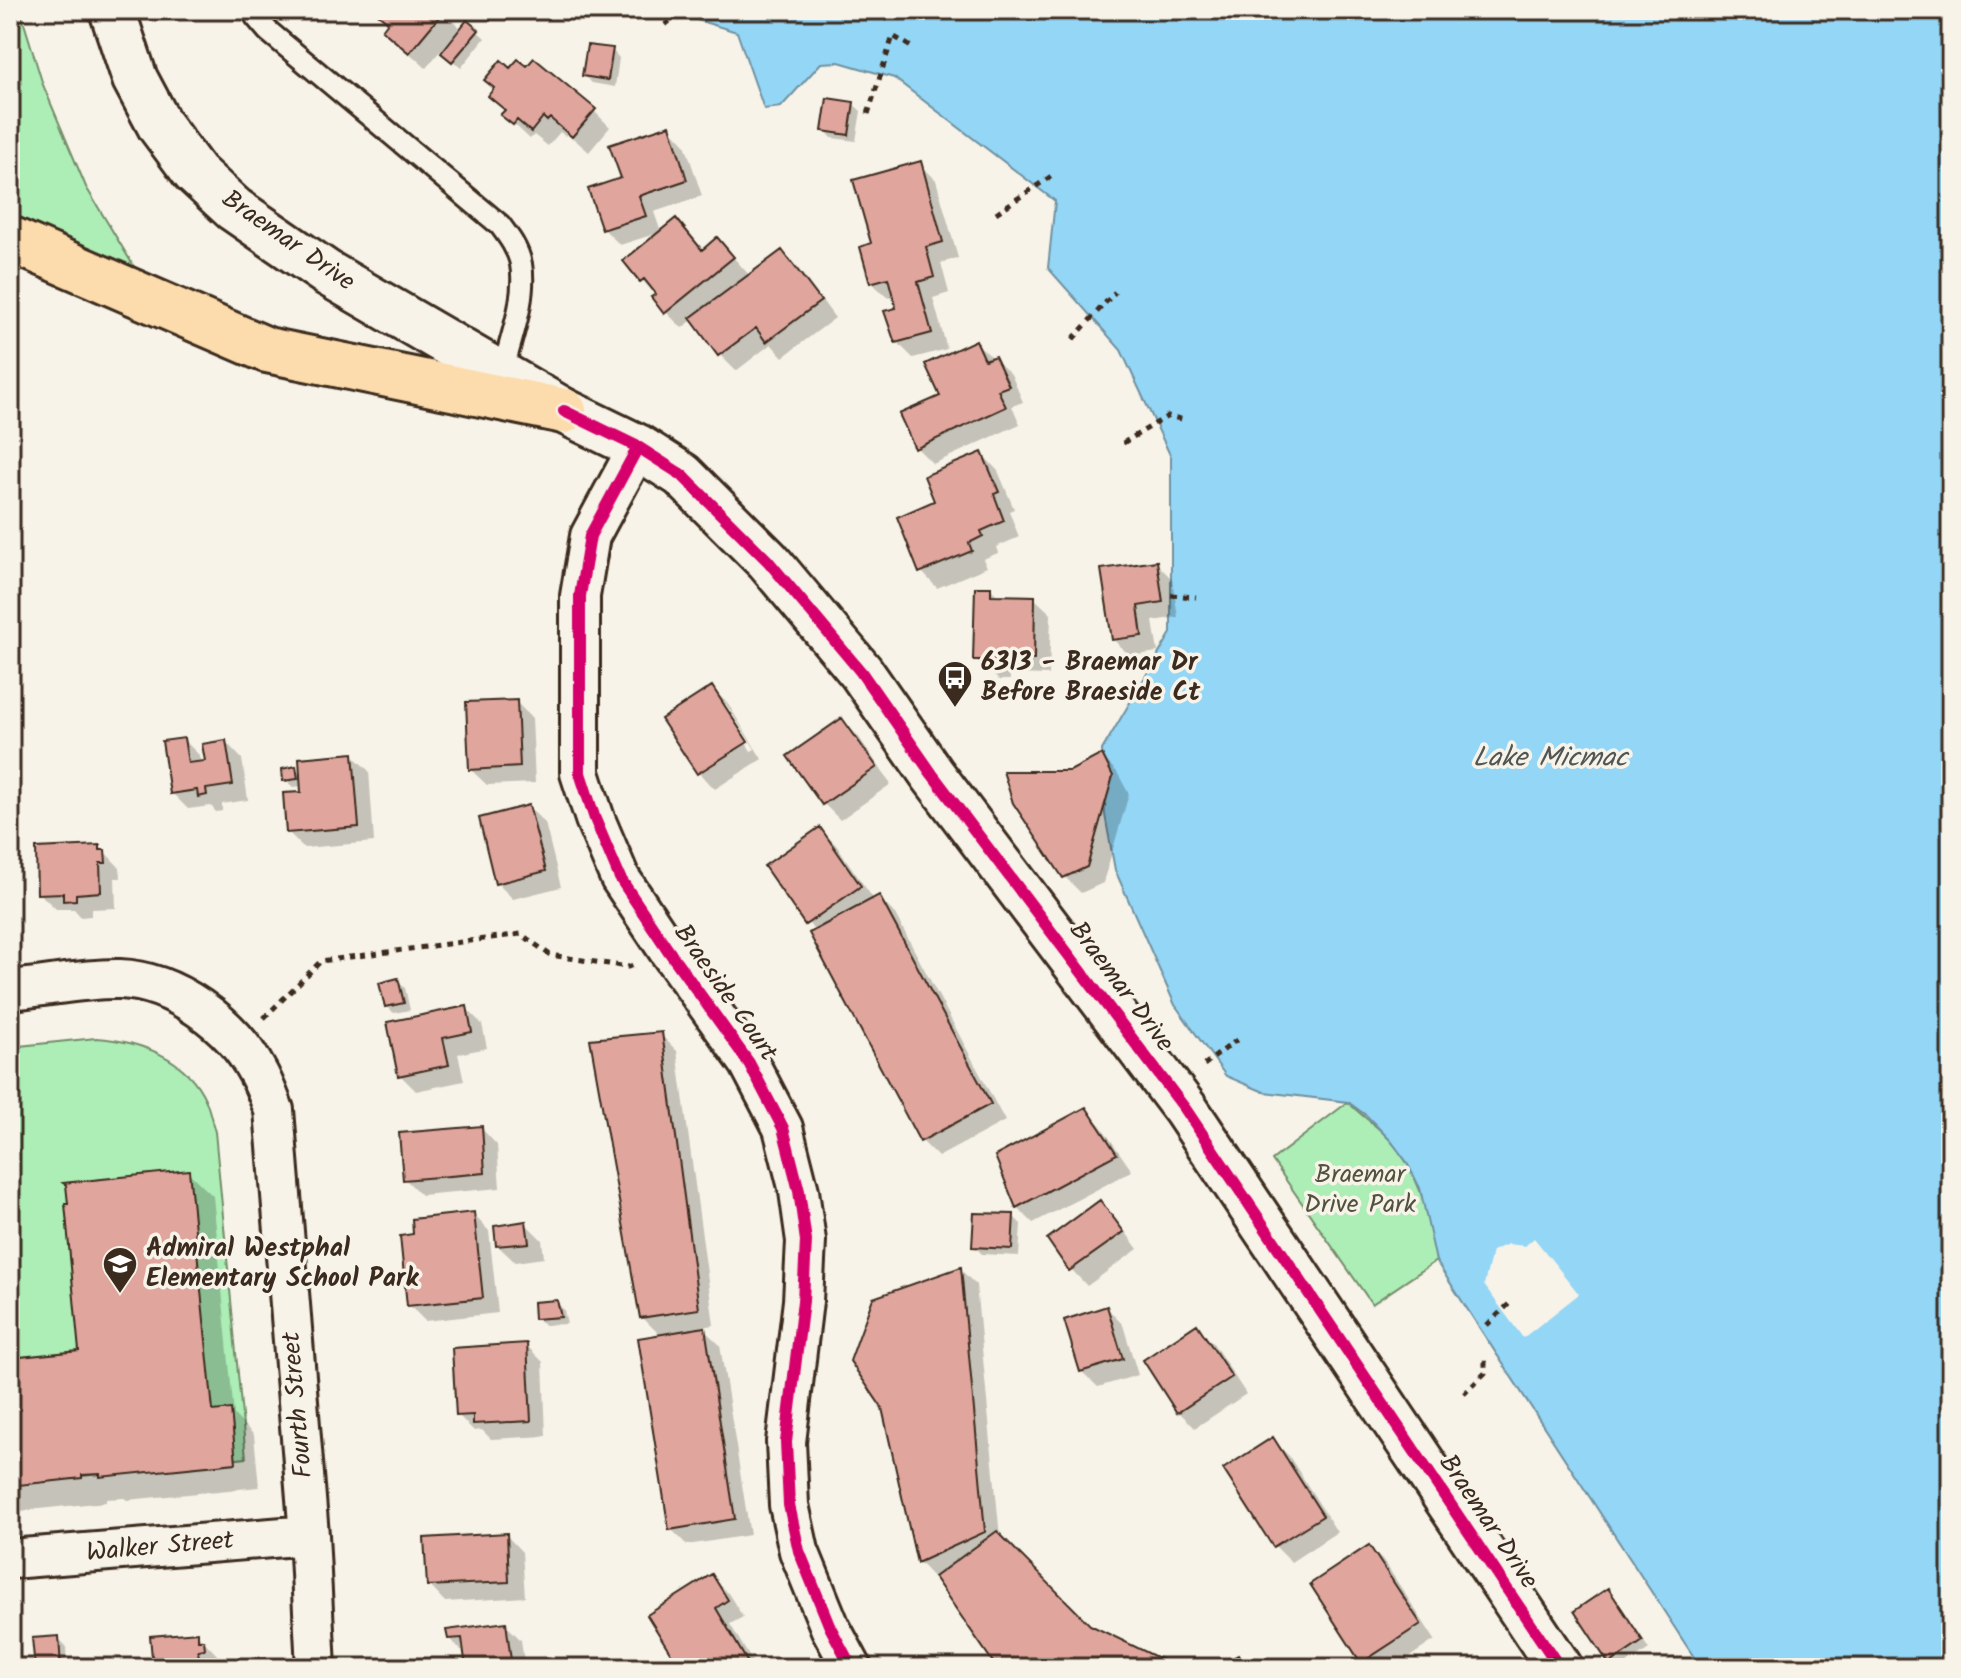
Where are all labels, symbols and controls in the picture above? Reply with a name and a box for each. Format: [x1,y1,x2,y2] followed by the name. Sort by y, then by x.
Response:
[212,179,364,303] street label: Braemar Drive
[981,642,1200,714] place label: 6313 - Braemar Dr Before Braeside Ct
[936,659,974,709] bus stop icon: 6313 - Braemar Dr Before Braeside Ct
[1473,736,1630,781] water label: Lake Micmac
[1058,912,1185,1062] street label: Braemar Drive
[662,915,789,1071] street label: Braeside Court
[1304,1154,1417,1226] park label: Braemar Drive Park
[146,1228,420,1300] place label: Admiral Westphal Elementary School Park
[101,1245,139,1295] school or university icon: Admiral Westphal Elementary School Park
[271,1329,325,1480] street label: Fourth Street
[1427,1446,1549,1598] street label: Braemar Drive
[85,1520,236,1574] street label: Walker Street

